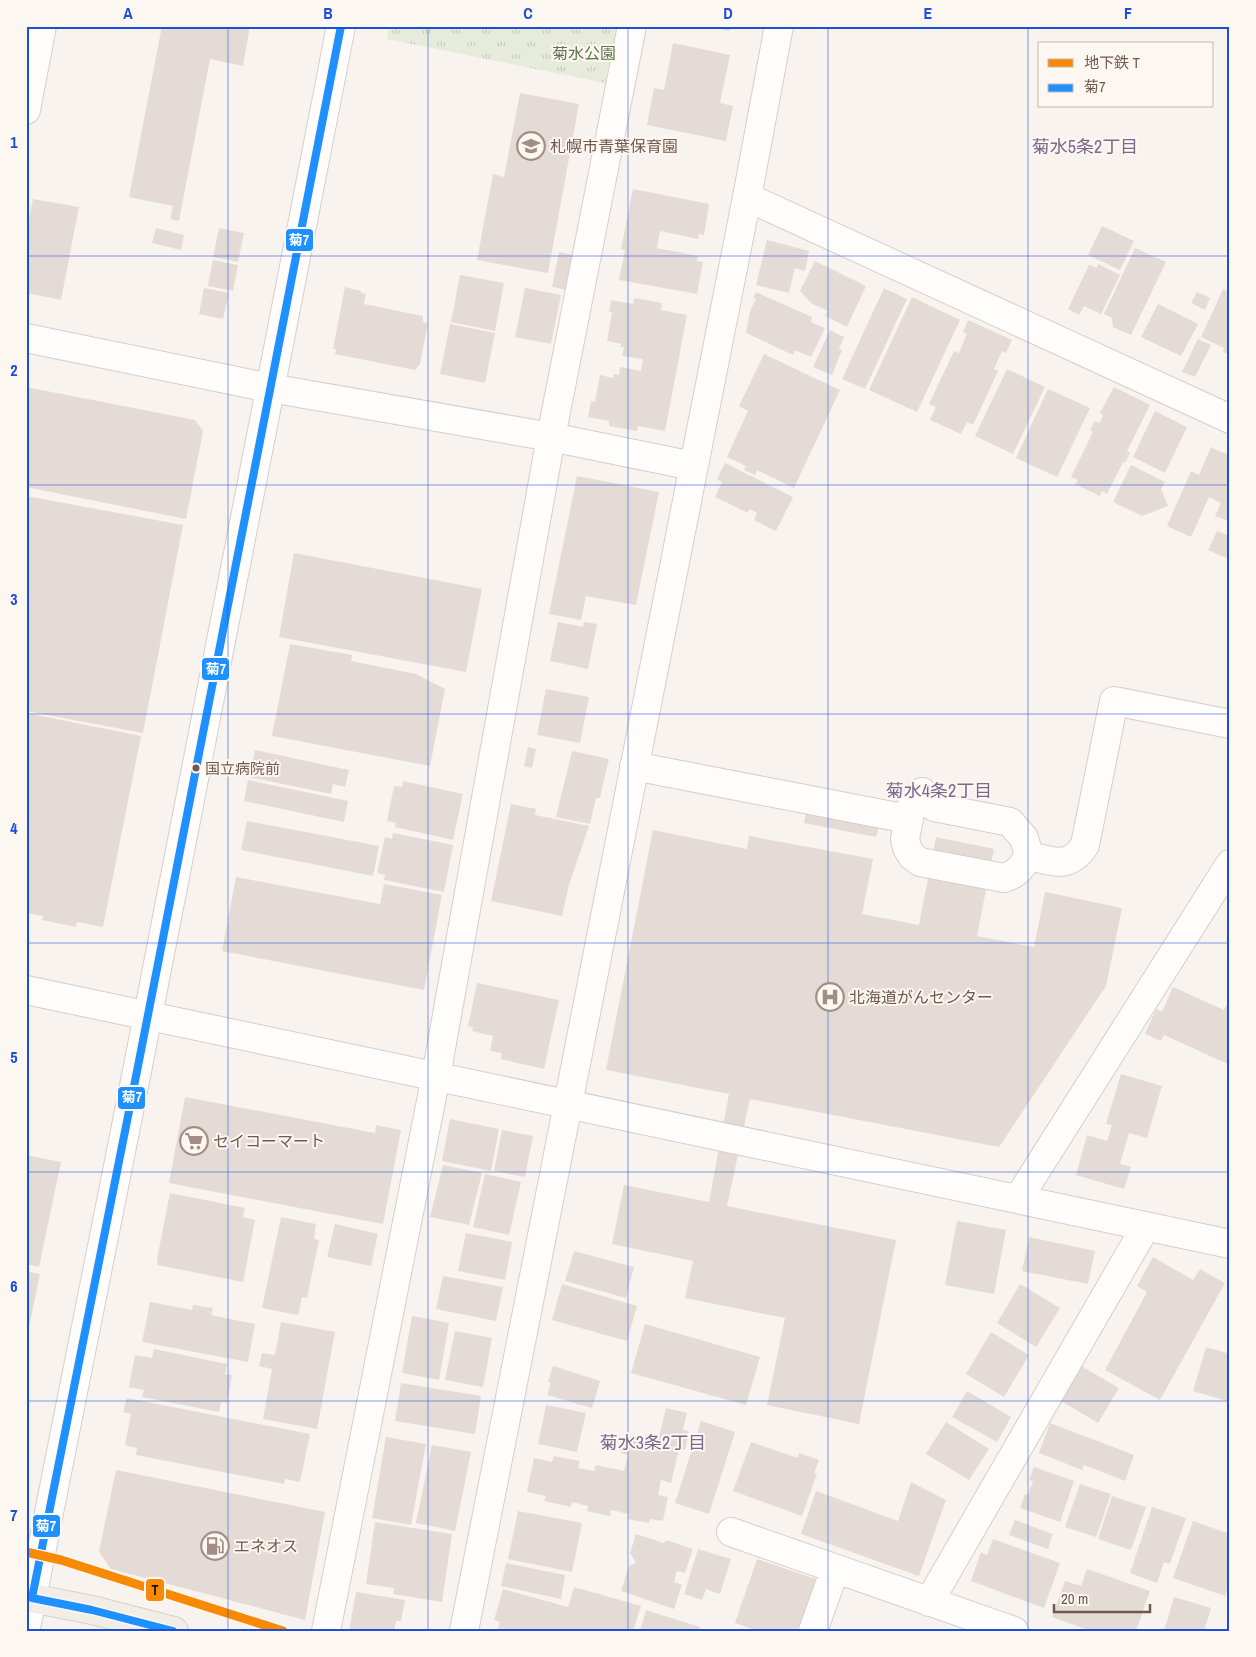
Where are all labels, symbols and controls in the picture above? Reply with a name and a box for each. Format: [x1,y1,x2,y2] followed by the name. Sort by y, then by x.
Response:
[123,2,133,24] text: A
[323,2,333,24] text: B
[523,2,533,24] text: C
[723,2,733,24] text: D
[924,2,933,24] text: E
[1124,2,1132,24] text: F
[552,42,616,64] park label: 菊水公園
[1038,42,1214,108] legend
[1084,52,1140,73] text: 地下鉄 T
[1084,76,1106,97] text: 菊7
[10,131,18,153] text: 1
[516,131,546,161] school or university icon: 札幌市青葉保育園
[1032,134,1138,159] district label: 菊水5条2丁目
[550,135,678,157] place label: 札幌市青葉保育園
[285,228,314,252] line badge: 菊7
[289,231,310,249] text: 菊7
[10,359,18,381] text: 2
[10,588,18,610] text: 3
[201,657,230,681] line badge: 菊7
[206,660,227,678] text: 菊7
[205,758,280,779] place label: 国立病院前
[191,763,201,773] marker: 国立病院前
[886,778,992,803] district label: 菊水4条2丁目
[10,817,18,839] text: 4
[815,982,845,1012] hospital icon: 北海道がんセンター
[849,986,993,1008] place label: 北海道がんセンター
[10,1046,18,1068] text: 5
[117,1086,146,1110] line badge: 菊7
[122,1088,143,1106] text: 菊7
[179,1126,209,1156] supermarket icon: セイコーマート
[213,1130,325,1152] place label: セイコーマート
[10,1275,18,1297] text: 6
[600,1430,706,1455] district label: 菊水3条2丁目
[10,1504,18,1526] text: 7
[32,1514,61,1538] line badge: 菊7
[36,1517,57,1535] text: 菊7
[200,1531,230,1561] fuel station icon: エネオス
[234,1535,298,1557] place label: エネオス
[145,1578,165,1602] line badge: T
[151,1581,159,1599] text: T
[1054,1582,1150,1614] scale bar
[1061,1588,1088,1609] text: 20 m

